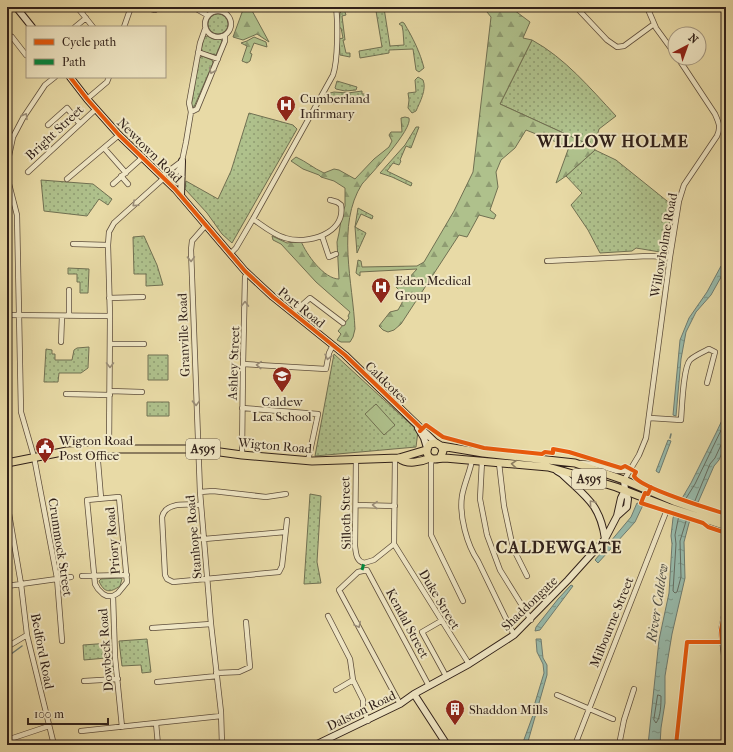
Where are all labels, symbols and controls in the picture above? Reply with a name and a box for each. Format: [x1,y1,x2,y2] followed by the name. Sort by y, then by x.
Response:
[26,26,166,78] legend
[667,26,707,66] north arrow
[686,31,701,47] text: N
[62,35,117,49] text: Cycle path
[62,55,86,69] text: Path
[209,68,217,75] one-way arrow
[300,91,371,121] place label: Cumberland Infirmary
[275,94,297,122] hospital icon: Cumberland Infirmary
[22,102,87,163] street label: Bright Street
[20,113,27,120] one-way arrow
[114,115,186,187] street label: Newtown Road
[536,131,689,151] district label: WILLOW HOLME
[647,191,680,299] street label: Willowholme Road
[132,199,140,206] one-way arrow
[187,256,195,262] one-way arrow
[395,273,472,303] place label: Eden Medical Group
[370,276,392,304] hospital icon: Eden Medical Group
[275,284,329,331] street label: Port Road
[175,292,192,377] street label: Granville Road
[241,301,249,307] one-way arrow
[225,325,242,401] street label: Ashley Street
[325,353,333,360] one-way arrow
[362,358,411,406] street label: Caldcotes
[256,361,262,370] one-way arrow
[106,362,114,368] one-way arrow
[271,365,293,393] school or university icon: Caldew Lea School
[252,394,312,424] place label: Caldew Lea School
[192,400,200,406] one-way arrow
[58,433,134,463] place label: Wigton Road Post Office
[236,435,313,456] street label: Wigton Road
[34,436,56,464] public building icon: Wigton Road Post Office
[186,439,220,459] road number: A595
[511,460,517,469] one-way arrow
[572,469,606,489] road number: A595
[337,476,354,550] street label: Silloth Street
[182,494,205,579] street label: Stanhope Road
[45,497,76,598] street label: Crummock Street
[589,500,596,508] one-way arrow
[372,501,378,510] one-way arrow
[102,506,123,575] street label: Priory Road
[496,537,622,557] district label: CALDEWGATE
[643,562,672,645] water label: River Caldew
[416,567,464,632] street label: Duke Street
[498,572,561,634] street label: Shaddongate
[586,574,637,670] street label: Milbourne Street
[383,586,432,661] street label: Kendal Street
[95,607,116,692] street label: Dowbeck Road
[28,612,57,691] street label: Bedford Road
[353,621,360,628] one-way arrow
[324,687,399,734] street label: Dalston Road
[444,698,466,726] building icon: Shaddon Mills
[28,700,108,726] scale bar
[469,702,548,717] place label: Shaddon Mills
[34,707,64,721] text: 100 m

